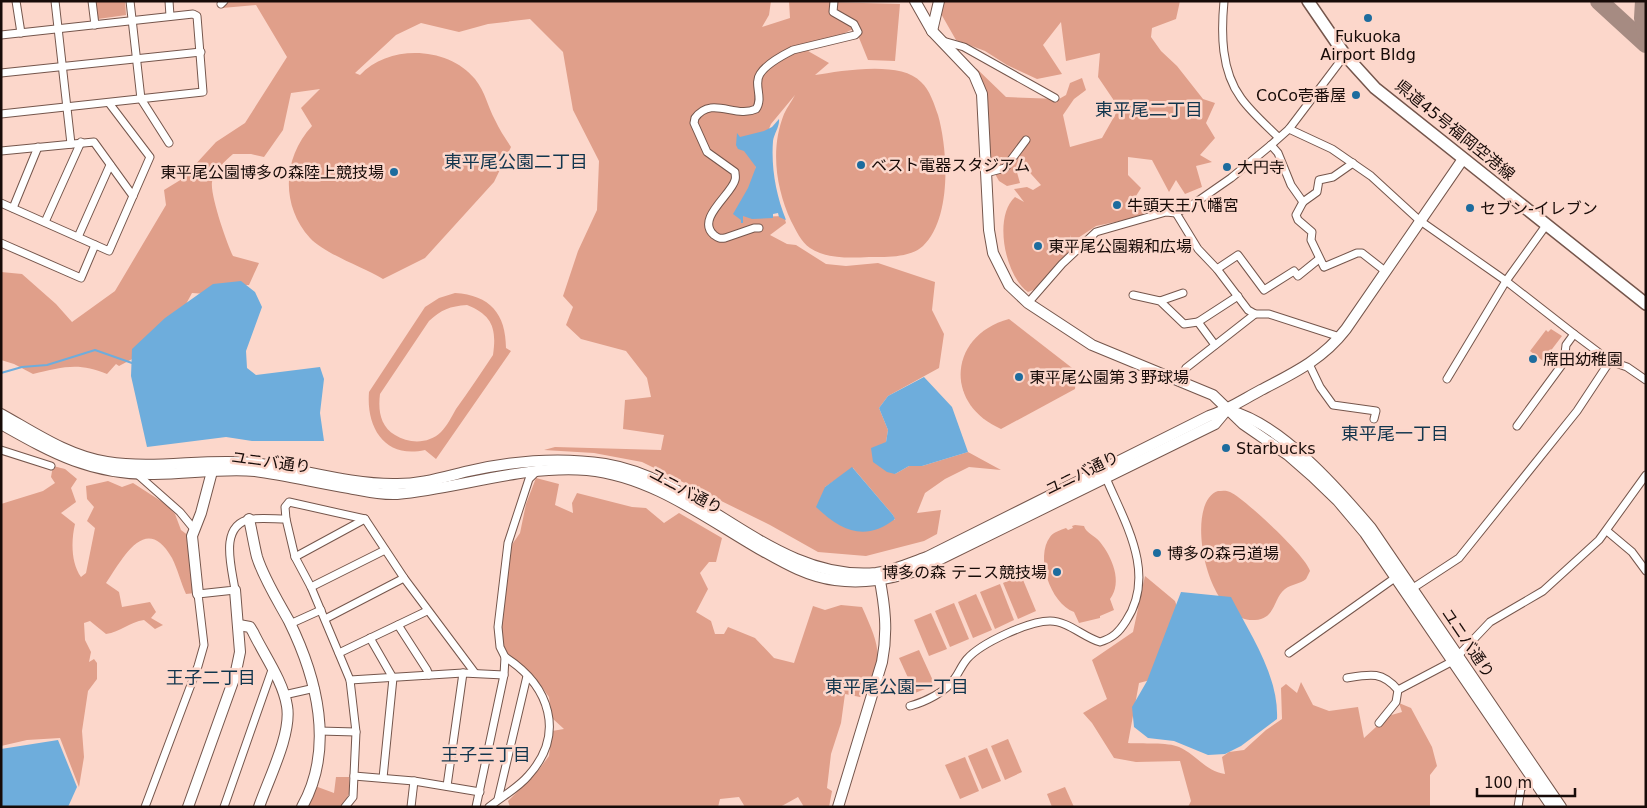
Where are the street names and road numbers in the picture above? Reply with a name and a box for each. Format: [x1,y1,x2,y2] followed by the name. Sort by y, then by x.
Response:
[1391,76,1519,184] street label: 県道45号福岡空港線
[1042,447,1122,499] street label: ユニバ通り
[230,448,312,476] street label: ユニバ通り
[646,464,726,518] street label: ユニバ通り
[1438,605,1498,681] street label: ユニバ通り

